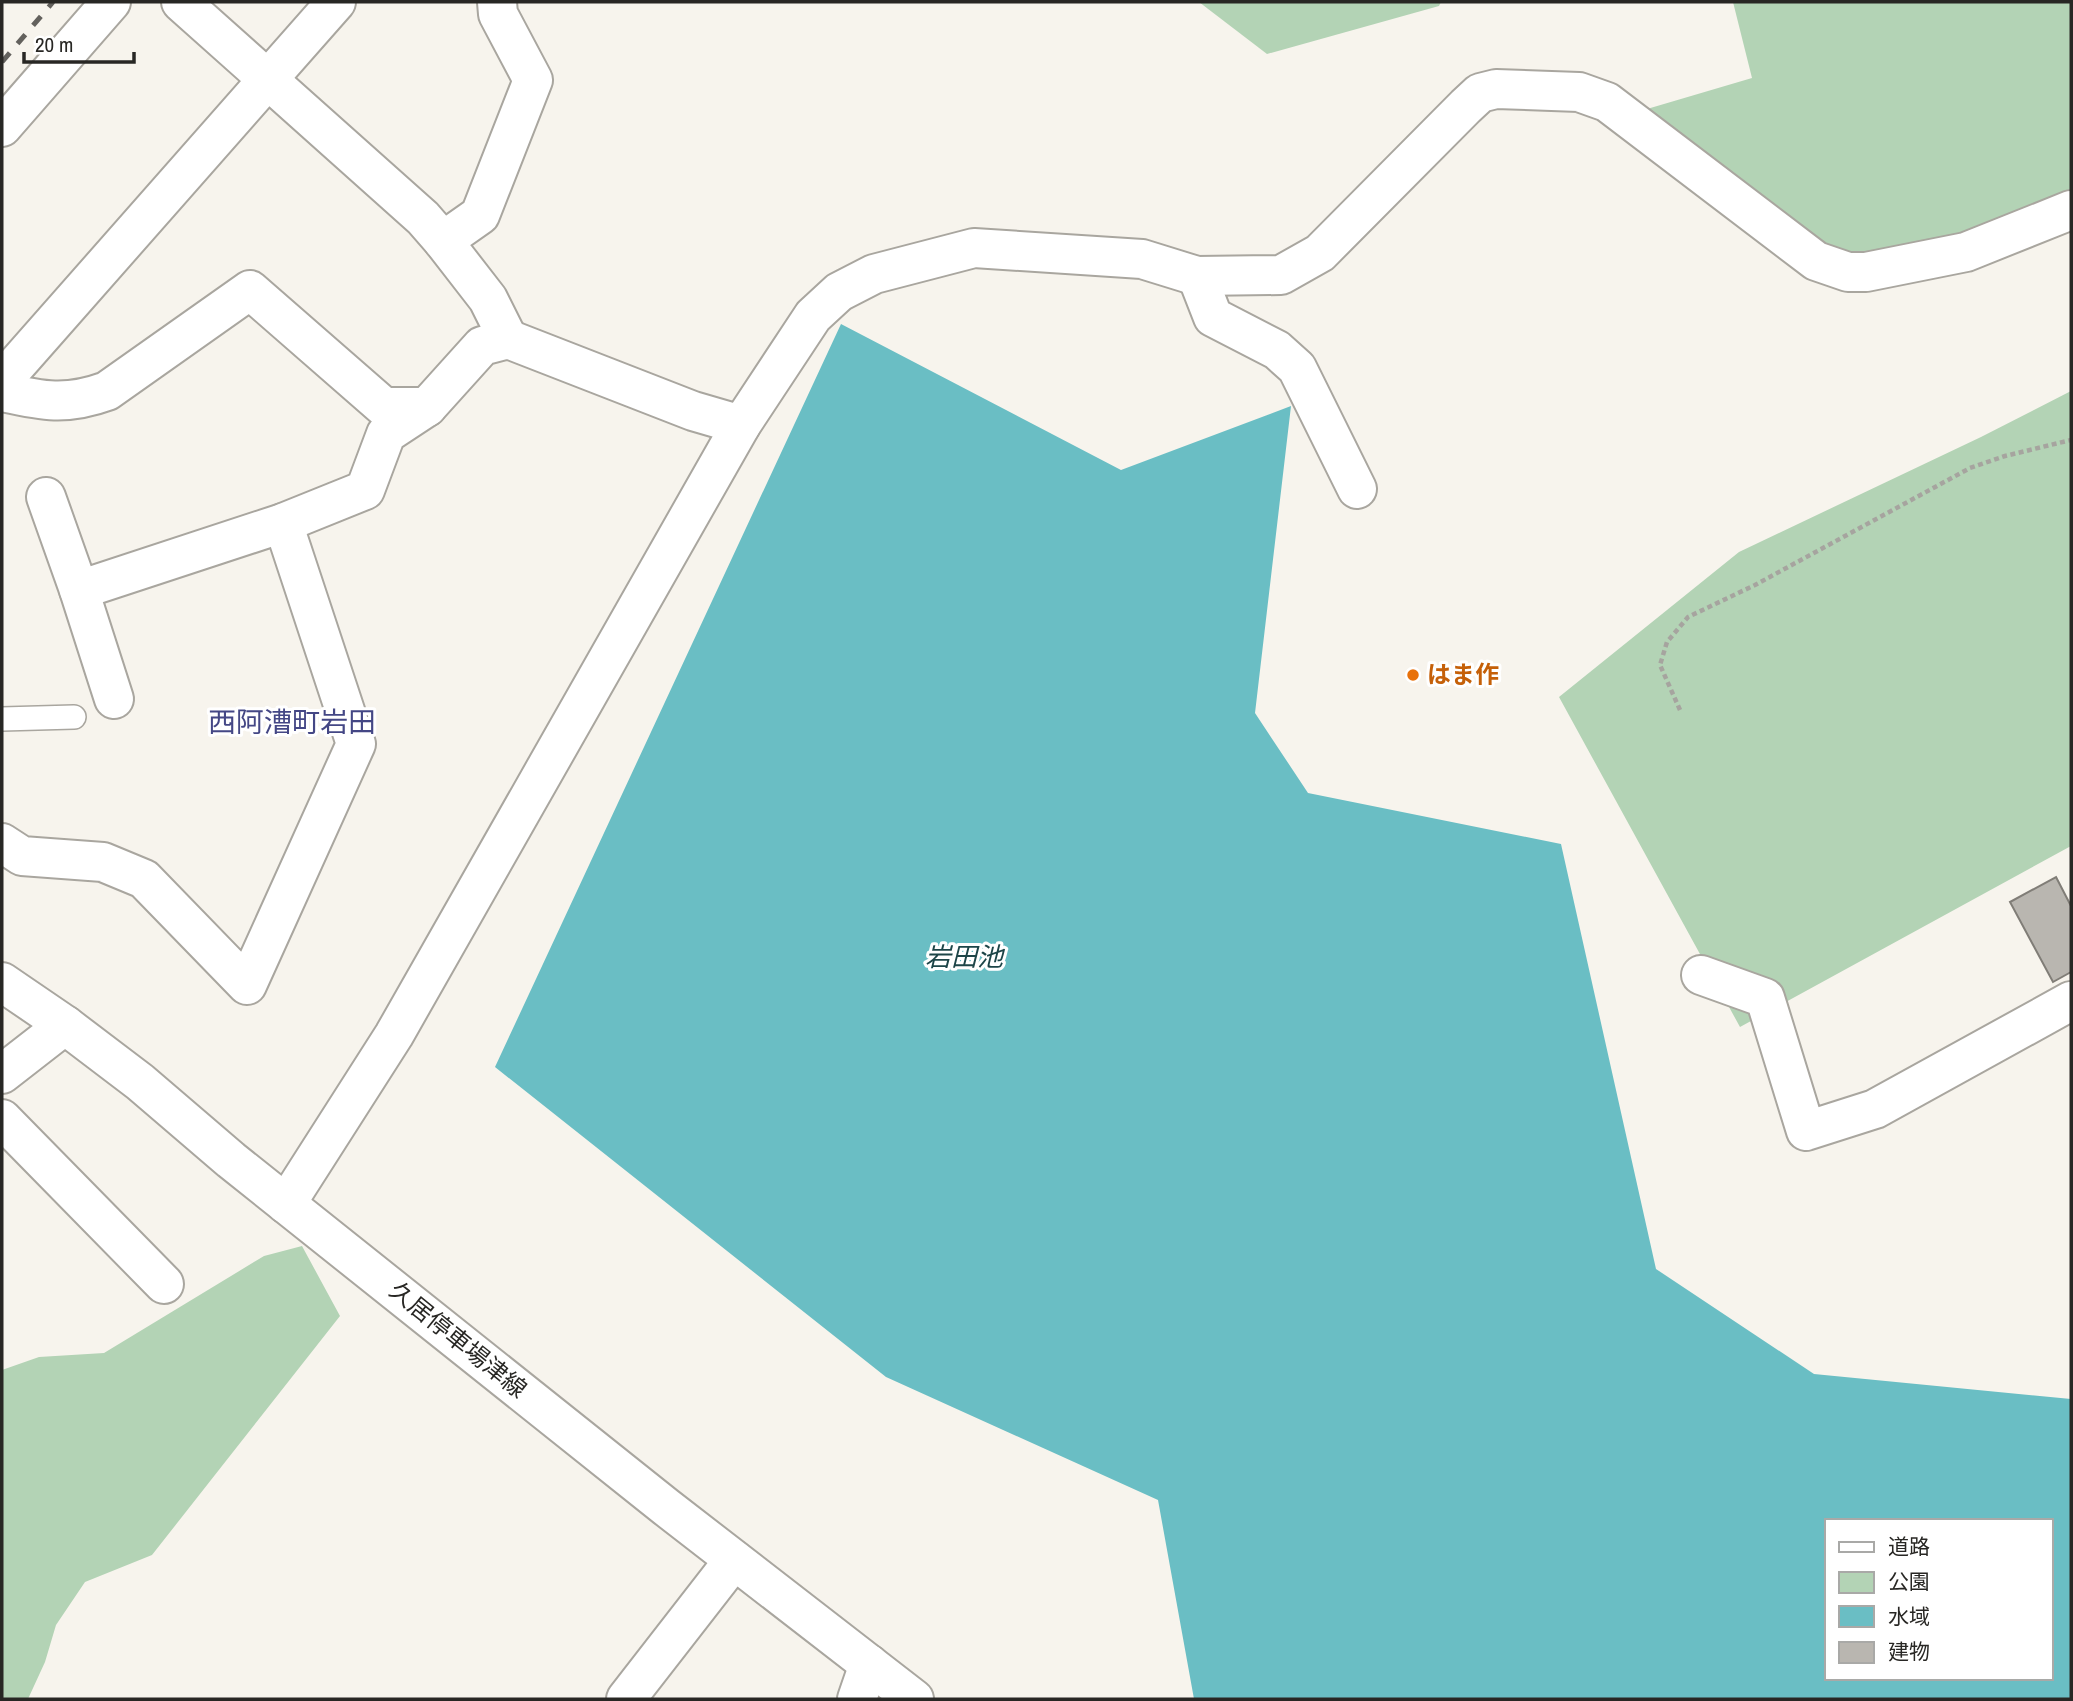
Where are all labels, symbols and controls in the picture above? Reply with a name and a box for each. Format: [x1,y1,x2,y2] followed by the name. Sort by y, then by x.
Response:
[24,21,135,65] scale bar
[35,30,73,59] text: 20 m
[1427,658,1499,690] place label: はま作
[1405,667,1421,683] marker: はま作
[208,703,376,741] district label: 西阿漕町岩田
[925,939,1006,974] water label: 岩田池
[383,1274,534,1405] street label: 久居停車場津線
[1825,1519,2052,1680] legend
[1888,1532,1930,1561] text: 道路
[1888,1567,1930,1596] text: 公園
[1888,1602,1930,1631] text: 水域
[1888,1637,1930,1666] text: 建物

